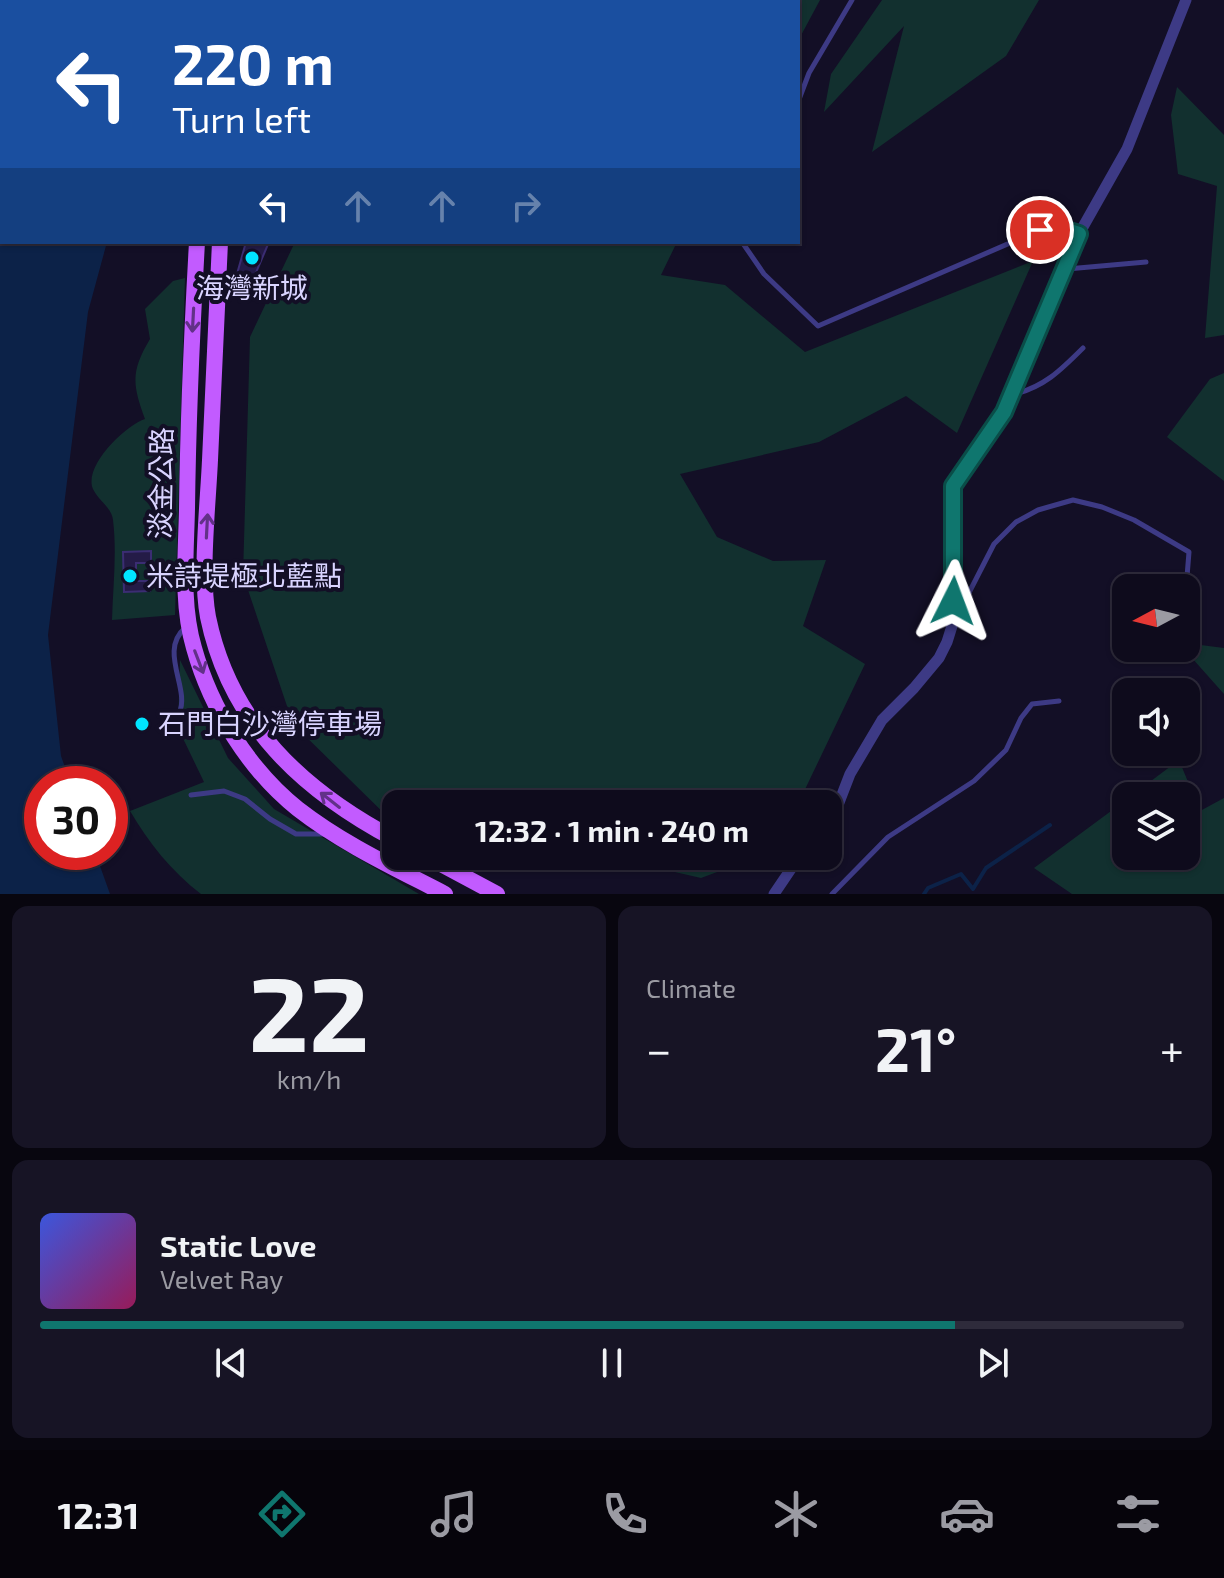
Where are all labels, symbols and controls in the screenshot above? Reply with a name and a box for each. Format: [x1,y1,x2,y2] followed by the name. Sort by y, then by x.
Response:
[172,29,334,96] text: 220 m
[40,32,144,136] icon: left
[172,97,311,140] text: Turn left
[252,184,296,228] icon: left
[336,184,380,228] icon: ahead
[420,184,464,228] icon: ahead
[504,184,548,228] icon: right
[1006,196,1074,264] pin
[1018,208,1062,252] icon: arrive
[243,249,261,267] marker: 海灣新城
[196,270,308,304] place label: 海灣新城
[185,306,200,333] one-way arrow
[142,427,178,539] street label: 淡金公路
[199,513,214,540] one-way arrow
[146,558,342,592] place label: 米詩堤極北藍點
[911,559,995,643] position arrow
[121,567,139,585] marker: 米詩堤極北藍點
[1112,574,1200,662] north arrow
[1112,574,1200,870] map controls
[193,649,207,674] one-way arrow
[1112,678,1200,766] button: sound
[158,706,382,740] place label: 石門白沙灣停車場
[133,715,151,733] marker: 石門白沙灣停車場
[24,766,128,870] speed limit sign: 30
[1112,782,1200,870] button: layers
[320,791,341,808] one-way arrow
[475,812,749,848] text: 12:32 · 1 min · 240 m
[249,948,369,1073] text: 22
[646,972,736,1003] text: Climate
[875,1012,956,1084] text: 21°
[646,1022,672,1075] text: −
[1160,1022,1184,1075] text: +
[277,1063,341,1094] text: km/h
[160,1227,316,1263] text: Static Love
[160,1263,283,1294] text: Velvet Ray
[209,1341,253,1385] icon: previous
[590,1341,634,1385] icon: pause
[971,1341,1015,1385] icon: next
[254,1486,310,1542] icon: directions
[426,1486,482,1542] icon: music
[597,1486,653,1542] icon: phone
[768,1486,824,1542] icon: climate
[939,1486,995,1542] icon: car
[1110,1486,1166,1542] icon: filters
[58,1493,139,1536] text: 12:31

